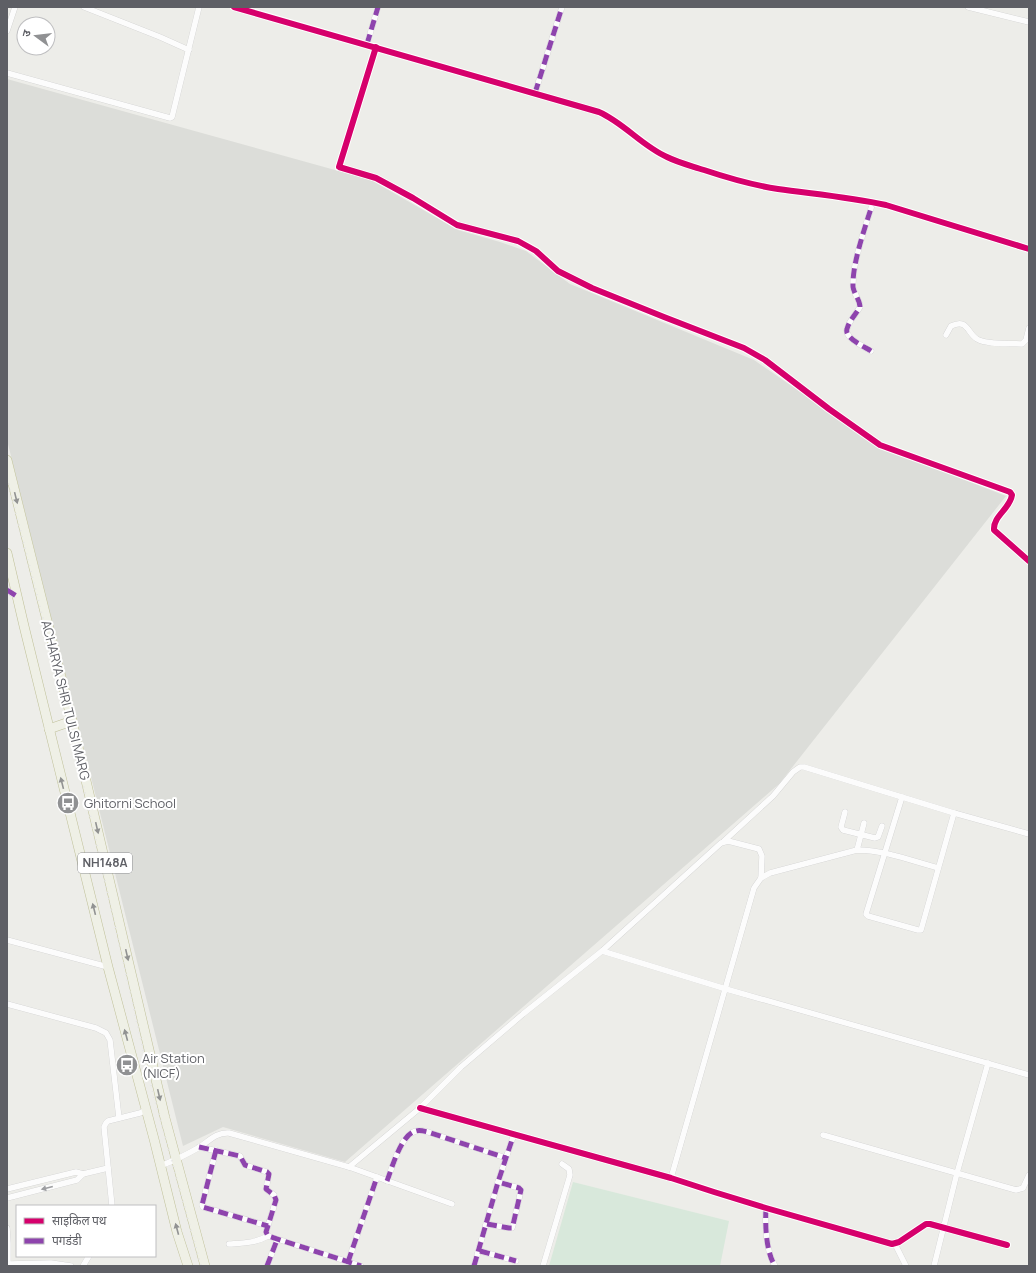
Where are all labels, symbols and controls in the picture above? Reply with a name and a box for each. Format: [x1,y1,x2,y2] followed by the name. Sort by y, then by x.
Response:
[16,16,56,56] north arrow
[18,28,34,38] text: उ
[14,492,20,504] one-way arrow
[37,618,95,782] street label: ACHARYA SHRI TULSI MARG
[59,777,65,789] one-way arrow
[55,790,81,816] bus stop icon: Ghitorni School
[84,794,176,812] place label: Ghitorni School
[95,822,101,834] one-way arrow
[78,853,132,873] road number: NH148A
[90,903,96,916] one-way arrow
[124,949,130,961] one-way arrow
[123,1029,129,1041] one-way arrow
[142,1049,205,1082] place label: Air Station (NICF)
[114,1052,140,1078] bus stop icon: Air Station (NICF)
[157,1089,163,1101] one-way arrow
[41,1185,53,1191] one-way arrow
[16,1205,156,1257] legend
[52,1212,107,1229] text: साइकिल पथ
[174,1223,180,1235] one-way arrow
[52,1232,82,1249] text: पगडंडी

